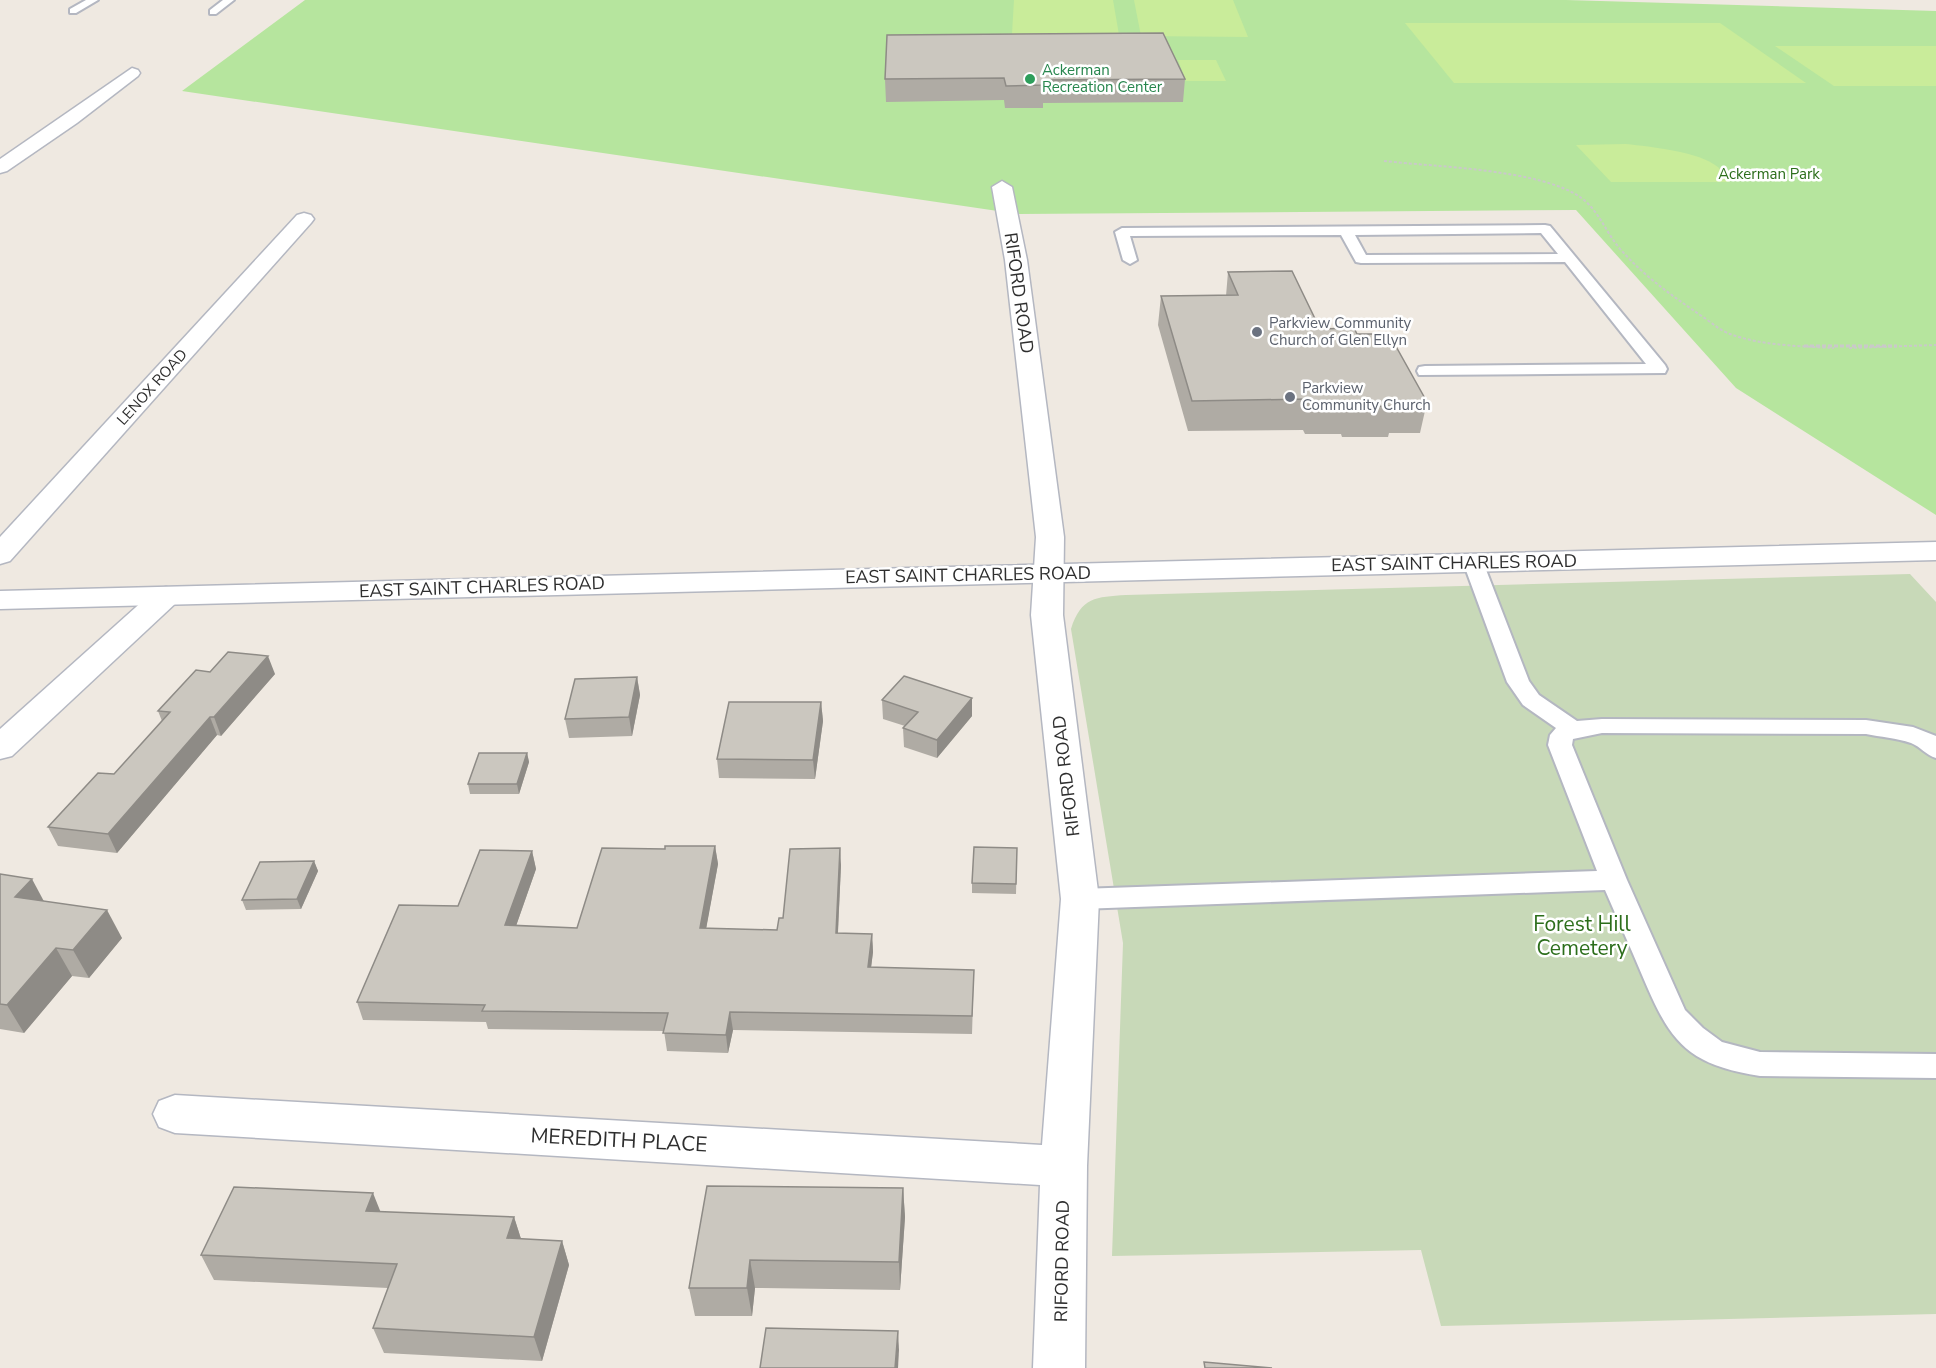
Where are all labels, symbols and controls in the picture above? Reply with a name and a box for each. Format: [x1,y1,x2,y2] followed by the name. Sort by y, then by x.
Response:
[1042,60,1163,97] place label: Ackerman Recreation Center
[1023,72,1037,86] marker: Ackerman Recreation Center
[1718,164,1820,184] park label: Ackerman Park
[999,231,1039,355] street label: RIFORD ROAD
[1269,313,1412,350] place label: Parkview Community Church of Glen Ellyn
[1250,325,1264,339] marker: Parkview Community Church of Glen Ellyn
[112,345,192,429] street label: LENOX ROAD
[1302,378,1431,415] place label: Parkview Community Church
[1283,390,1297,404] marker: Parkview Community Church
[1331,549,1577,577] street label: EAST SAINT CHARLES ROAD
[845,561,1091,589] street label: EAST SAINT CHARLES ROAD
[359,571,605,603] street label: EAST SAINT CHARLES ROAD
[1047,714,1085,838] street label: RIFORD ROAD
[1533,910,1631,962] park label: Forest Hill Cemetery
[530,1121,708,1159] street label: MEREDITH PLACE
[1049,1200,1075,1322] street label: RIFORD ROAD

